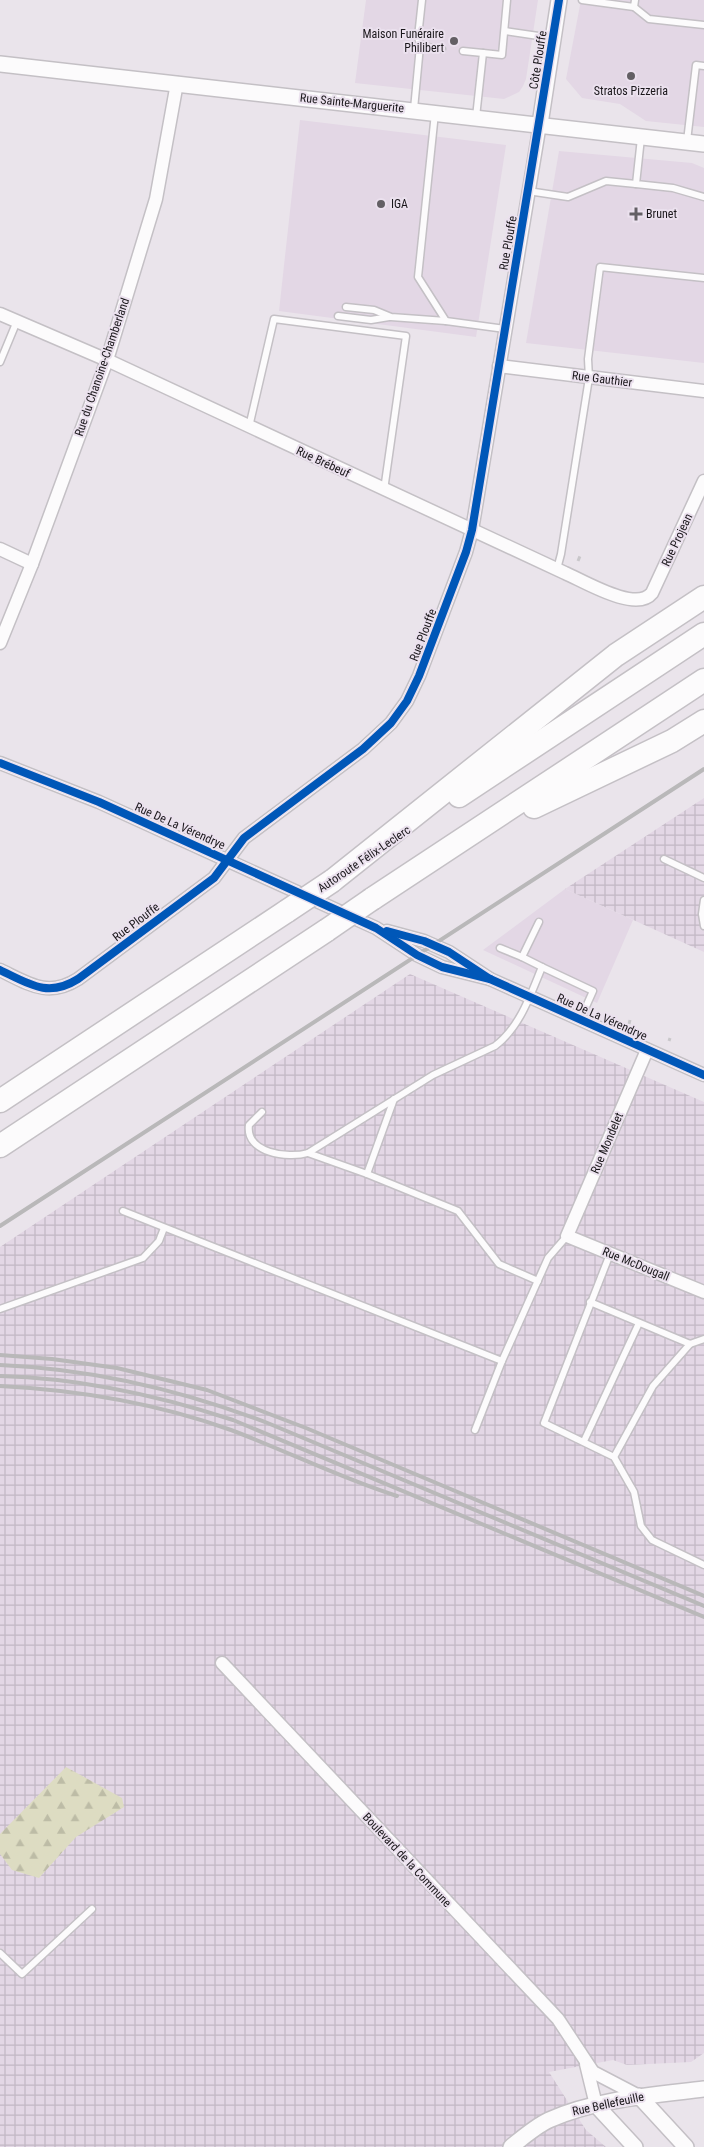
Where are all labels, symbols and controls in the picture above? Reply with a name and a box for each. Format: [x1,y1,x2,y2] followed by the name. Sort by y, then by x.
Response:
[362,27,444,55] place label: Maison Funéraire Philibert
[526,29,550,90] street label: Côte Plouffe
[448,35,460,47] marker: Maison Funéraire Philibert
[625,70,637,82] marker: Stratos Pizzeria
[594,84,668,98] place label: Stratos Pizzeria
[299,91,405,115] street label: Rue Sainte-Marguerite
[391,197,408,211] place label: IGA
[375,198,387,210] marker: IGA
[646,207,677,221] place label: Brunet
[630,208,642,220] marker: Brunet
[496,214,520,271] street label: Rue Plouffe
[72,296,132,438] street label: Rue du Chanoine-Chamberland
[571,368,633,390] street label: Rue Gauthier
[294,444,352,481] street label: Rue Brébeuf
[659,511,695,569] street label: Rue Projean
[407,607,439,663] street label: Rue Plouffe
[133,800,228,852] street label: Rue De La Vérendrye
[315,823,413,895] street label: Autoroute Félix-Leclerc
[110,900,162,944] street label: Rue Plouffe
[555,991,650,1043] street label: Rue De La Vérendrye
[588,1110,626,1176] street label: Rue Mondelet
[600,1244,672,1284] street label: Rue McDougall
[360,1810,454,1910] street label: Boulevard de la Commune
[571,2090,645,2118] street label: Rue Bellefeuille

